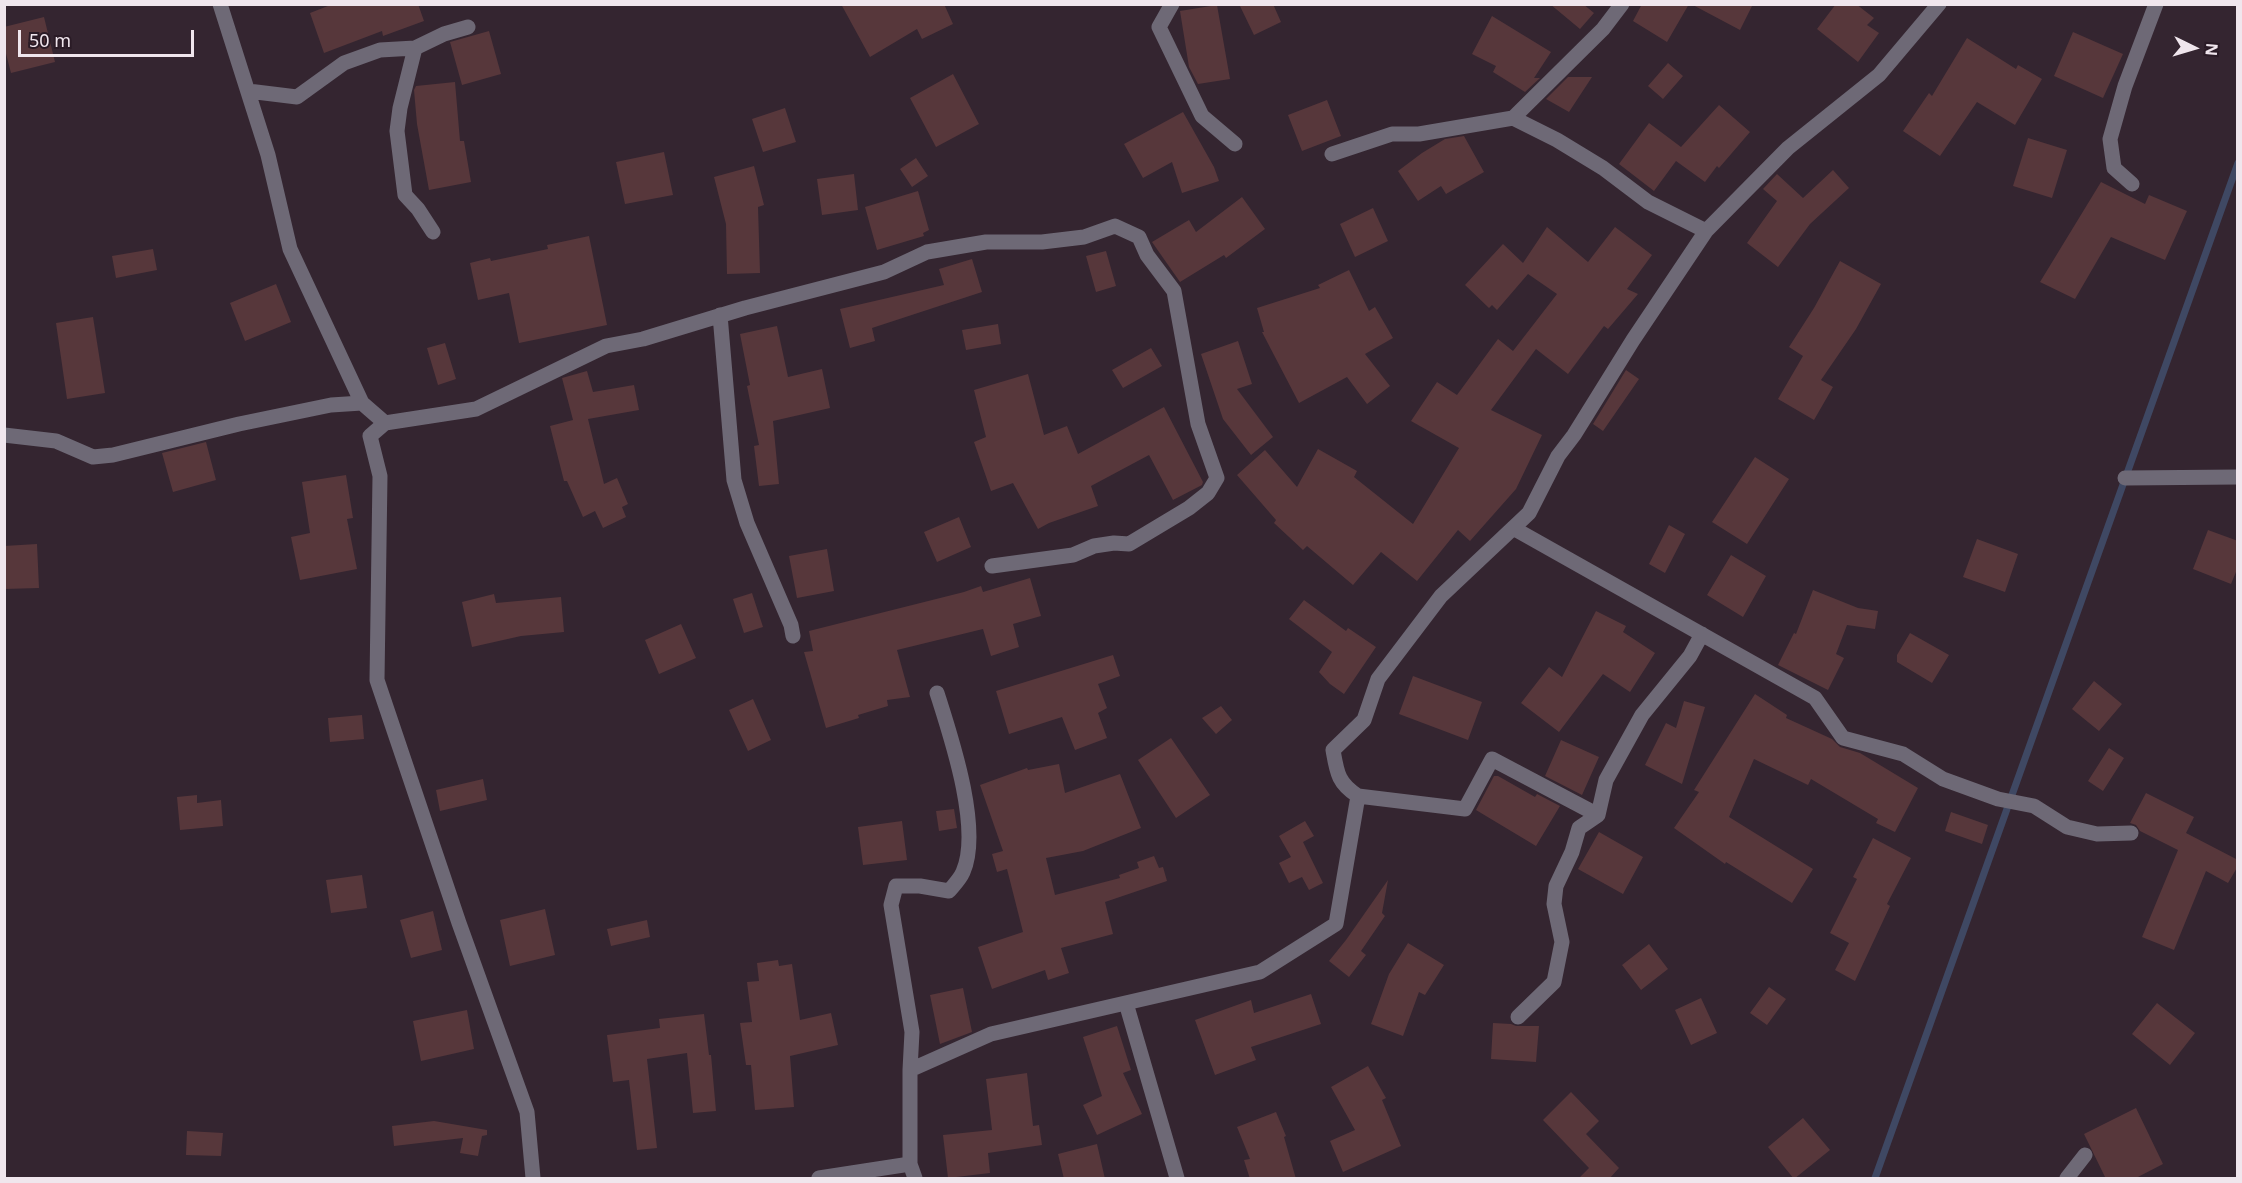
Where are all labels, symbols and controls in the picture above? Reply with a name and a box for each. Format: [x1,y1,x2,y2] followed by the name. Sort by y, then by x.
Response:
[21,18,196,56] scale bar
[2164,18,2224,78] north arrow
[29,28,71,52] text: 50 m
[2200,42,2223,57] text: N

